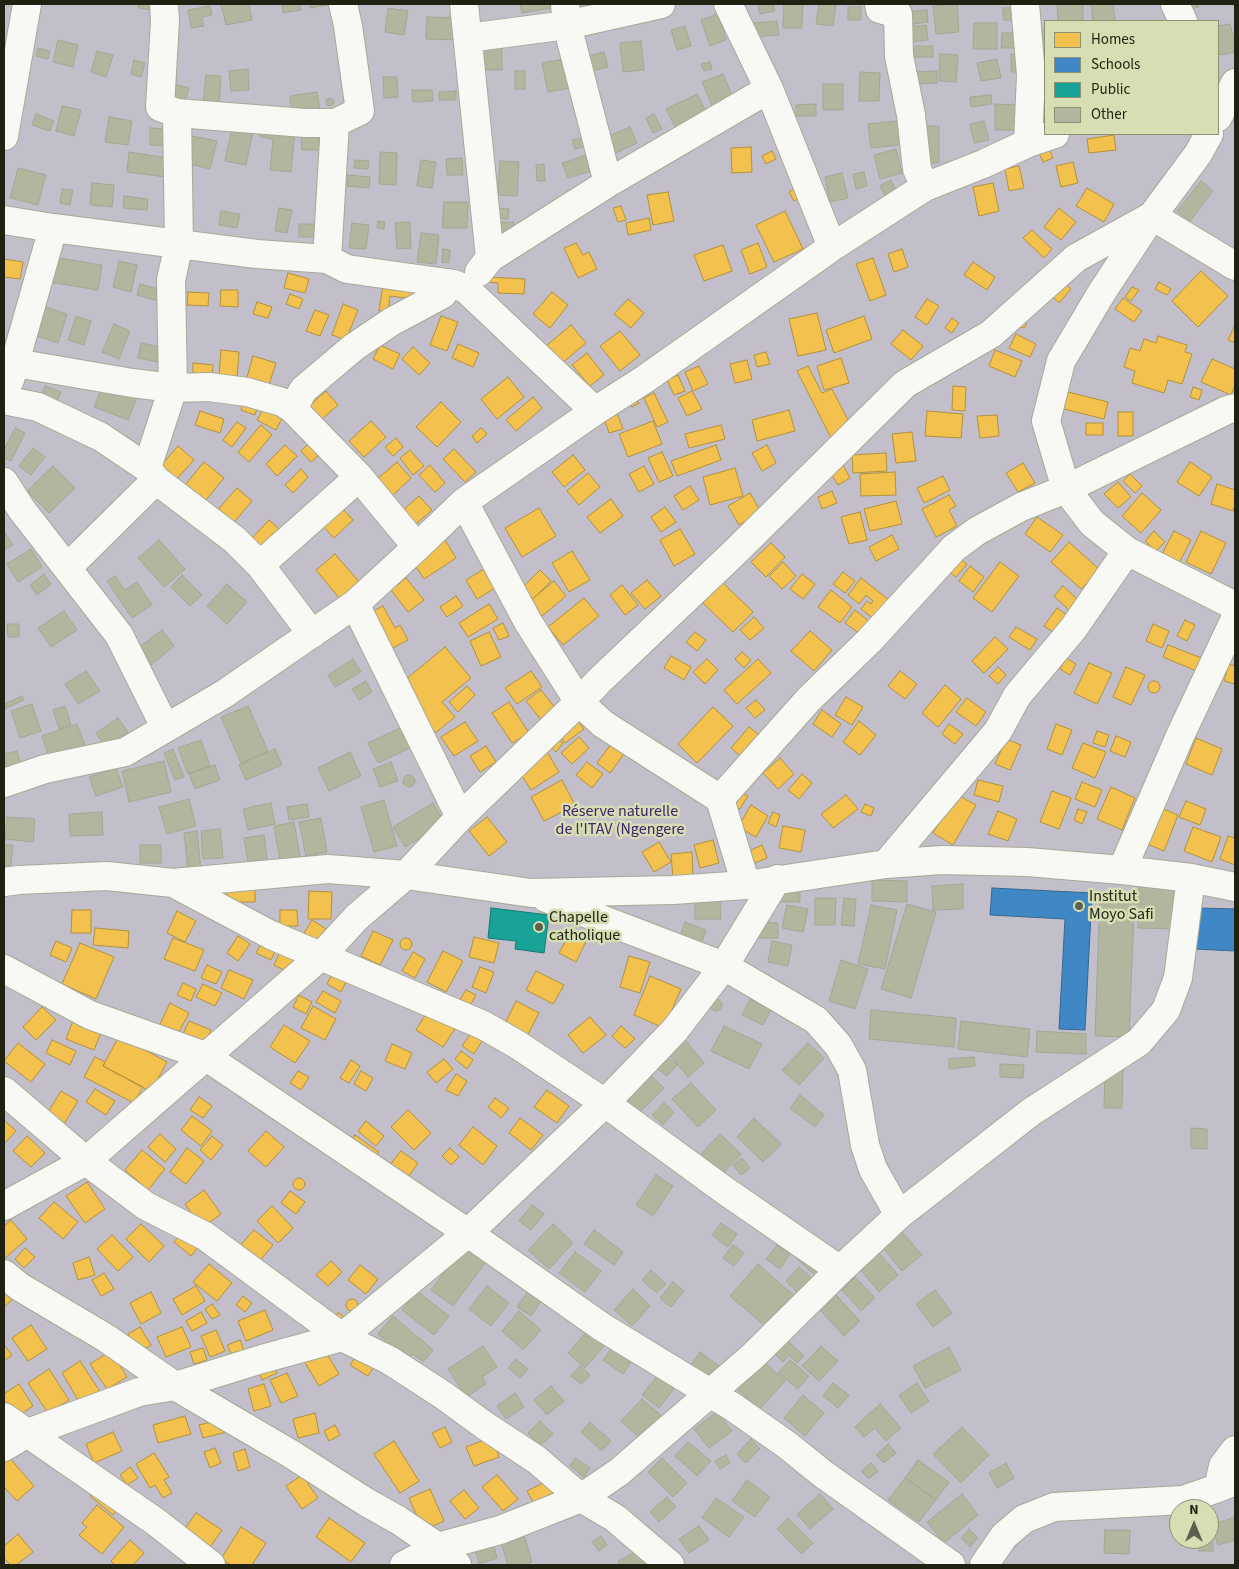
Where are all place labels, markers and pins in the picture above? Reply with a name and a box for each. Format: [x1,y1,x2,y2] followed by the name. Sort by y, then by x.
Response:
[1089,887,1154,925] place label: Institut Moyo Safi
[1073,900,1085,912] marker: Institut Moyo Safi
[549,908,620,946] place label: Chapelle catholique
[533,921,545,933] marker: Chapelle catholique

